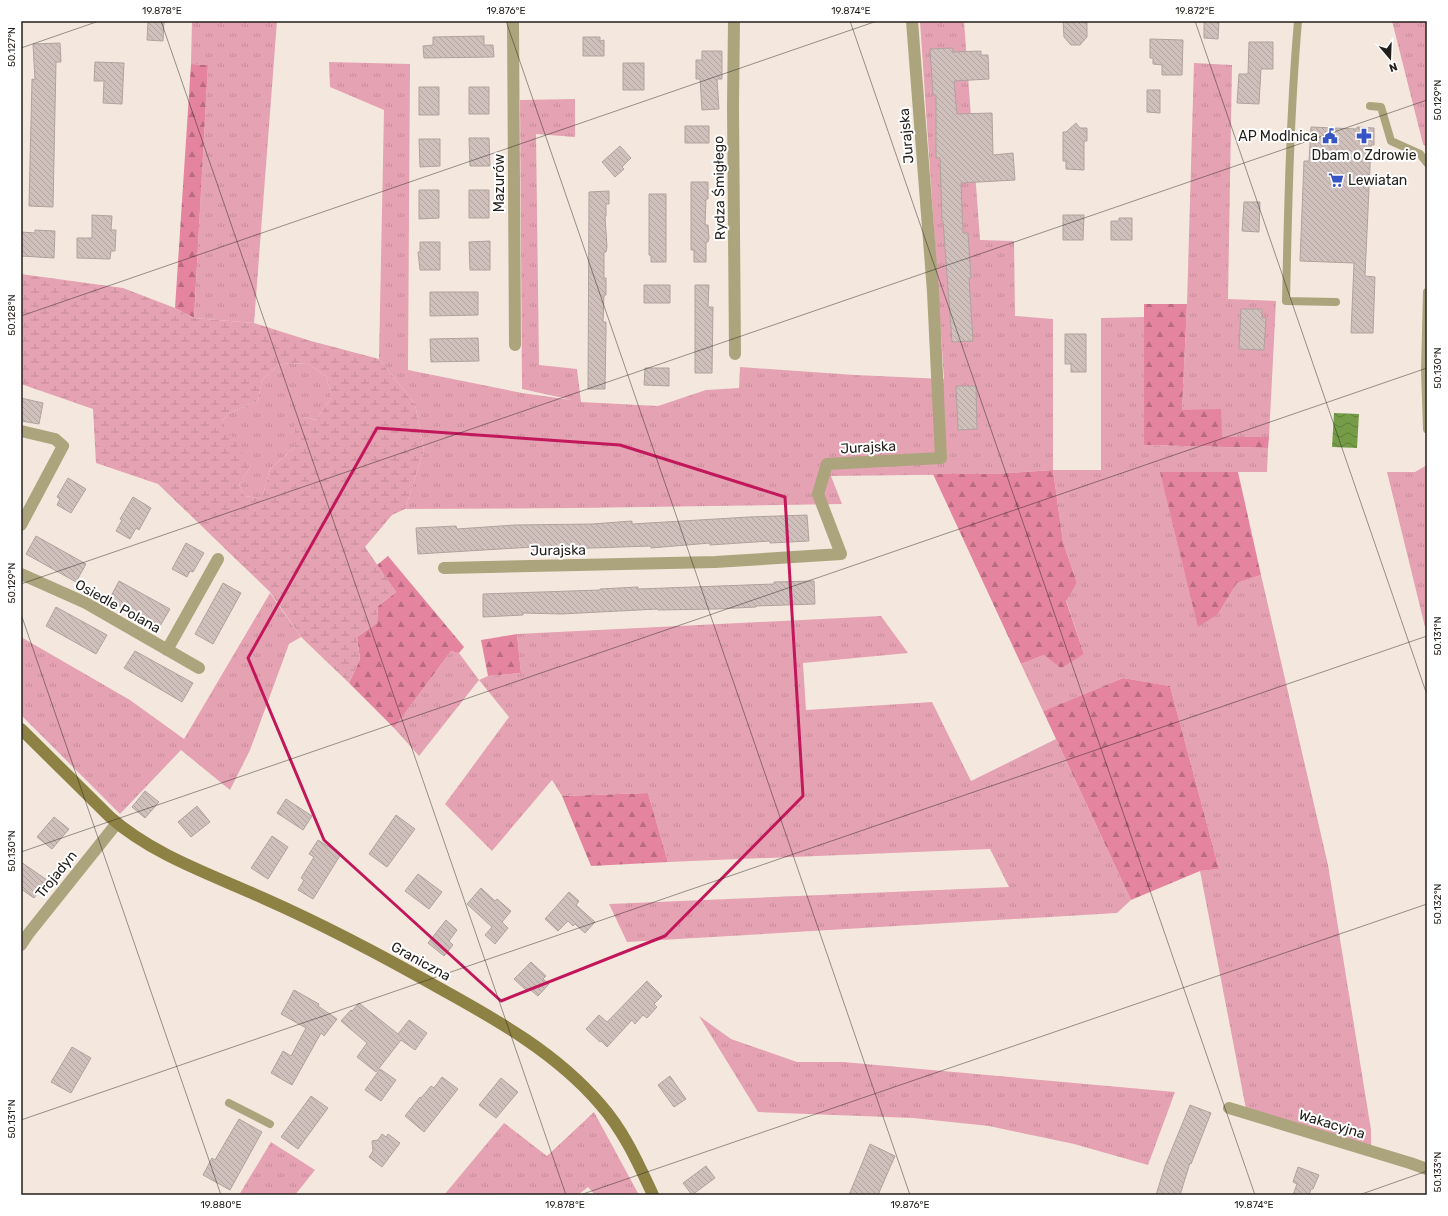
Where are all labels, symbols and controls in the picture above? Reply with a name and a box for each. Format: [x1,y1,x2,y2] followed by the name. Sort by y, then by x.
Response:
[142,5,182,17] text: 19.878°E
[486,5,526,17] text: 19.876°E
[831,5,871,17] text: 19.874°E
[1175,5,1215,17] text: 19.872°E
[6,27,18,67] text: 50.127°N
[1370,38,1410,78] north arrow
[1387,60,1399,74] text: N
[1432,80,1444,120] text: 50.129°N
[896,107,917,165] street label: Jurajska
[1321,127,1339,145] public building icon: AP Modlnica
[1355,127,1373,145] pharmacy icon: Dbam o Zdrowie
[1238,128,1318,145] place label: AP Modlnica
[709,136,729,240] street label: Rydza Śmigłego
[1311,147,1417,164] place label: Dbam o Zdrowie
[491,154,508,212] street label: Mazurów
[1327,171,1345,189] supermarket icon: Lewiatan
[1348,172,1407,189] place label: Lewiatan
[6,294,18,336] text: 50.128°N
[1432,347,1444,389] text: 50.130°N
[840,438,896,457] street label: Jurajska
[530,542,586,559] street label: Jurajska
[6,563,18,603] text: 50.129°N
[72,576,163,637] street label: Osiedle Polana
[1432,616,1444,656] text: 50.131°N
[6,830,18,872] text: 50.130°N
[32,847,81,901] street label: Trojadyn
[1432,883,1444,924] text: 50.132°N
[388,938,453,985] street label: Graniczna
[6,1099,18,1139] text: 50.131°N
[1297,1106,1367,1143] street label: Wakacyjna
[1432,1151,1444,1193] text: 50.133°N
[201,1199,242,1211] text: 19.880°E
[545,1199,585,1211] text: 19.878°E
[890,1199,930,1211] text: 19.876°E
[1234,1199,1274,1211] text: 19.874°E

